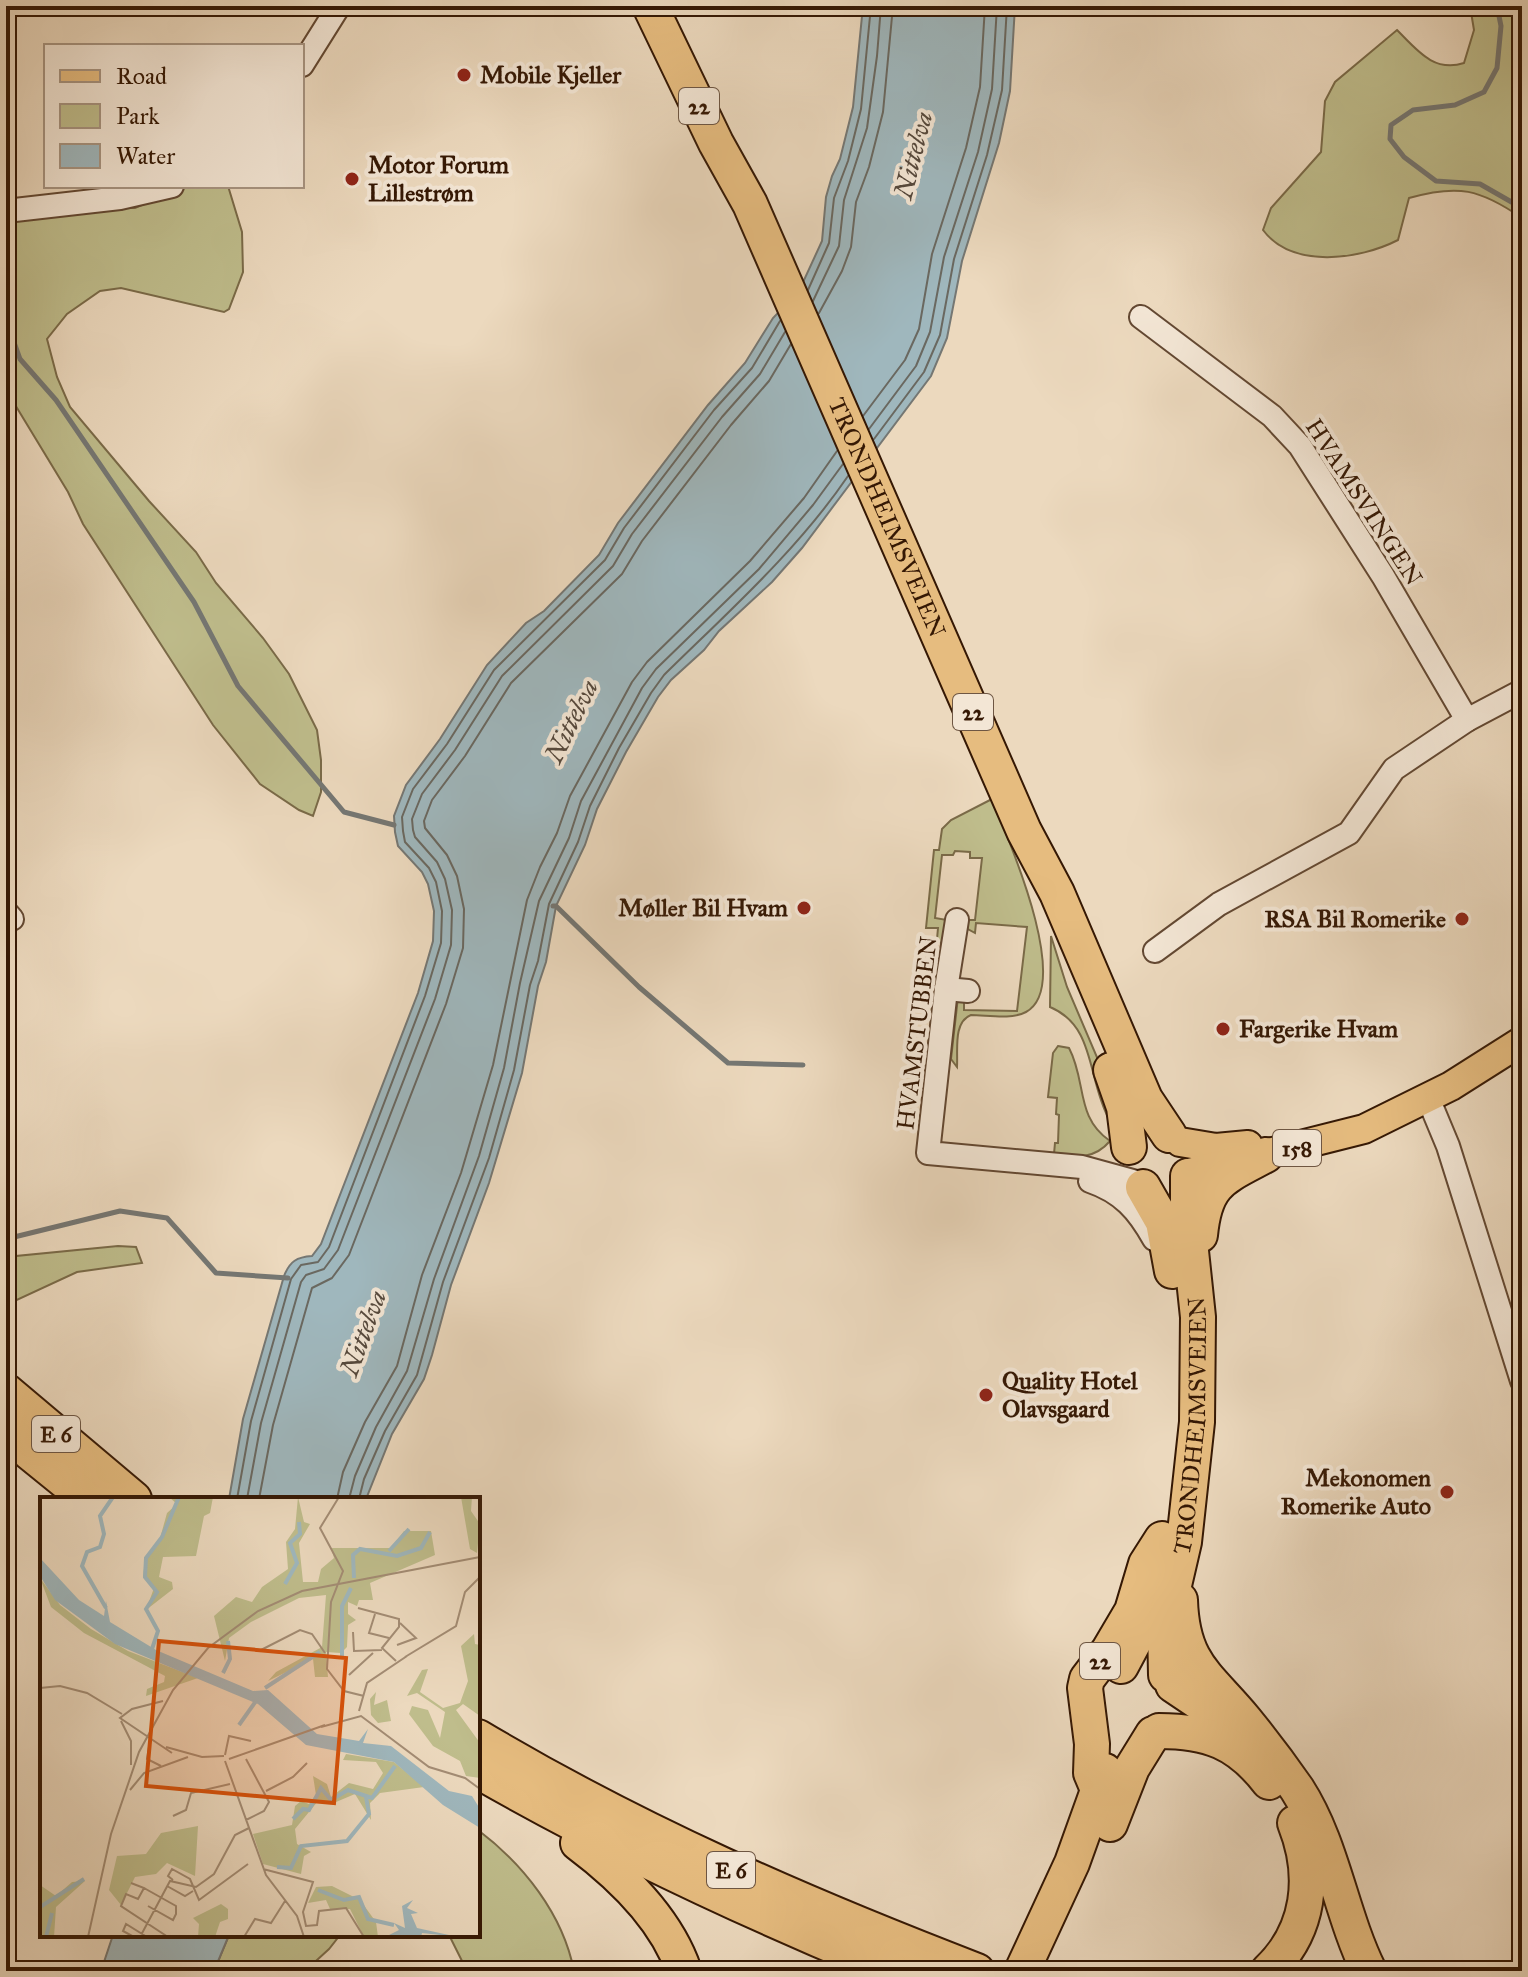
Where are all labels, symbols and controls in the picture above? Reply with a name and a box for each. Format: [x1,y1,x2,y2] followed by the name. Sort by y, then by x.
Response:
[44,44,304,188] legend
[480,60,622,90] place label: Mobile Kjeller
[116,61,167,91] text: Road
[455,66,473,84] marker: Mobile Kjeller
[679,88,719,124] road number: 22
[116,101,160,131] text: Park
[886,108,939,204] water label: Nittelva
[116,141,175,171] text: Water
[368,150,510,208] place label: Motor Forum Lillestrøm
[343,170,361,188] marker: Motor Forum Lillestrøm
[822,393,952,642] street label: TRONDHEIMSVEIEN
[1299,413,1429,591] street label: HVAMSVINGEN
[536,674,605,770] water label: Nittelva
[953,694,993,730] road number: 22
[618,893,789,923] place label: Møller Bil Hvam
[795,899,813,917] marker: Møller Bil Hvam
[1264,904,1446,934] place label: RSA Bil Romerike
[1453,910,1471,928] marker: RSA Bil Romerike
[890,934,944,1132] street label: HVAMSTUBBEN
[1239,1014,1399,1044] place label: Fargerike Hvam
[1214,1020,1232,1038] marker: Fargerike Hvam
[1273,1130,1321,1166] road number: 158
[332,1286,393,1382] water label: Nittelva
[1167,1295,1213,1557] street label: TRONDHEIMSVEIEN
[1002,1366,1138,1424] place label: Quality Hotel Olavsgaard
[977,1386,995,1404] marker: Quality Hotel Olavsgaard
[32,1416,80,1452] road number: E 6
[1281,1463,1431,1521] place label: Mekonomen Romerike Auto
[1438,1483,1456,1501] marker: Mekonomen Romerike Auto
[40,1497,480,1937] inset map
[1080,1643,1120,1679] road number: 22
[707,1852,755,1888] road number: E 6

